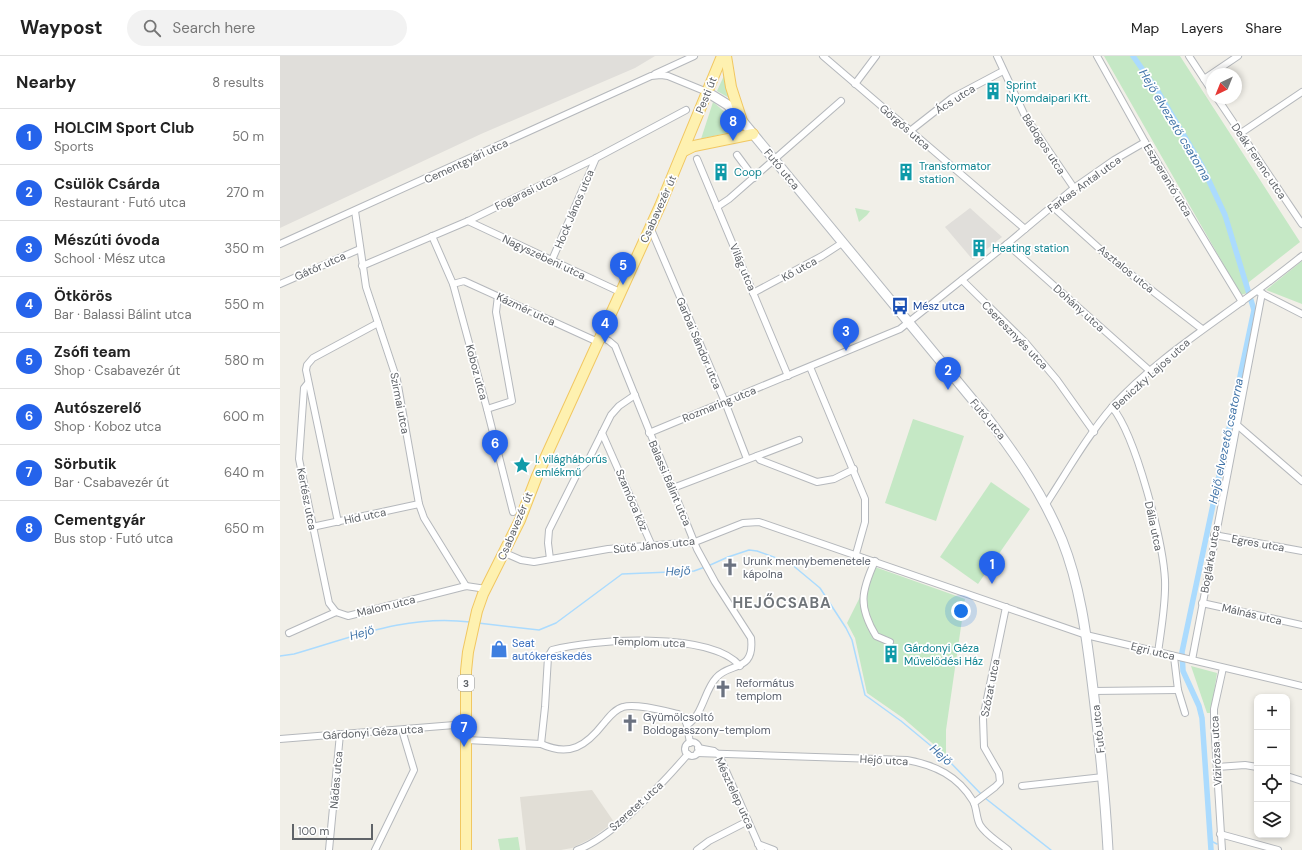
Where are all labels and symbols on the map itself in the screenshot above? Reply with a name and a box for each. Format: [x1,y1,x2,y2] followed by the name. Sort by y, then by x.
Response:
[1135,66,1215,184] water label: Hejő elvezető csatorna
[1206,68,1242,104] north arrow
[692,75,720,115] street label: Pesti út
[1006,78,1090,105] place label: Sprint Nyomdaipari Kft.
[932,81,978,117] street label: Ács utca
[983,81,1003,101] building icon: Sprint Nyomdaipari Kft.
[877,101,933,153] street label: Görgős utca
[720,108,746,141] pin: 8
[1019,111,1069,177] street label: Bádogos utca
[1228,120,1290,202] street label: Deák Ferenc utca
[422,135,510,187] street label: Cementgyári utca
[1141,141,1195,219] street label: Eszperantó utca
[761,146,803,192] street label: Futó utca
[1044,153,1124,215] street label: Farkas Antal utca
[919,159,991,186] place label: Transformator station
[711,162,731,182] building icon: Coop
[896,162,916,182] building icon: Transformator station
[734,165,762,179] place label: Coop
[551,167,597,251] street label: Hock János utca
[492,171,560,213] street label: Fogarasi utca
[637,173,679,245] street label: Csabavezér út
[500,232,588,282] street label: Nagyszebeni utca
[969,238,989,258] building icon: Heating station
[727,241,759,293] street label: Világ utca
[992,241,1069,255] place label: Heating station
[1095,242,1157,296] street label: Asztalos utca
[292,249,348,283] street label: Gátőr utca
[610,252,636,285] pin: 5
[779,254,819,284] street label: Kő utca
[1050,281,1108,335] street label: Dohány utca
[494,289,558,329] street label: Kázmér utca
[673,295,725,391] street label: Garbai Sándor utca
[890,296,910,316] bus stop icon: Mész utca
[979,298,1051,372] street label: Cseresznyés utca
[913,299,965,313] place label: Mész utca
[592,310,618,343] pin: 4
[833,318,859,351] pin: 3
[1109,335,1193,413] street label: Beniczky Lajos utca
[463,343,491,401] street label: Koboz utca
[935,357,961,390] pin: 2
[387,371,413,435] street label: Szirmai utca
[1205,376,1247,505] water label: Hejő elvezető csatorna
[680,383,758,425] street label: Rozmaring utca
[967,396,1009,442] street label: Futó utca
[482,430,508,463] pin: 6
[646,438,694,528] street label: Balassi Bálint utca
[535,452,607,479] place label: I. világháborús emlékmű
[512,455,532,475] place icon: I. világháborús emlékmű
[294,467,320,531] street label: Kertész utca
[613,467,651,533] street label: Szamóca köz
[494,490,536,562] street label: Csabavezér út
[1142,500,1166,552] street label: Dália utca
[343,505,387,527] street label: Híd utca
[1197,524,1223,594] street label: Boglárka utca
[1230,531,1286,555] street label: Egres utca
[613,534,695,556] street label: Sütő János utca
[979,551,1005,584] pin: 1
[743,554,871,581] place label: Urunk mennybemenetele kápolna
[720,557,740,577] church icon: Urunk mennybemenetele kápolna
[665,562,691,580] water label: Hejő
[355,592,417,620] street label: Malom utca
[732,593,832,613] district label: HEJŐCSABA
[1221,600,1283,628] street label: Málnás utca
[951,601,971,621] your location
[348,622,376,644] water label: Hejő
[612,634,686,650] street label: Templom utca
[512,636,592,663] place label: Seat autókereskedés
[489,639,509,659] shop icon: Seat autókereskedés
[1130,639,1176,663] street label: Egri utca
[904,641,983,668] place label: Gárdonyi Géza Művelődési Ház
[881,644,901,664] building icon: Gárdonyi Géza Művelődési Ház
[978,658,1002,718] street label: Szózat utca
[458,675,474,691] road number: 3
[736,676,794,703] place label: Református templom
[713,679,733,699] church icon: Református templom
[1089,704,1107,754] street label: Futó utca
[643,710,771,737] place label: Gyümölcsoltó Boldogasszony-templom
[620,713,640,733] church icon: Gyümölcsoltó Boldogasszony-templom
[451,714,477,747] pin: 7
[1207,716,1225,786] street label: Vízirózsa utca
[322,722,424,742] street label: Gárdonyi Géza utca
[926,741,956,769] water label: Hejő
[327,751,345,809] street label: Nádas utca
[859,752,909,768] street label: Hejő utca
[712,755,758,831] street label: Mésztelep utca
[606,778,666,834] street label: Szeretet utca
[292,822,373,841] scale bar

